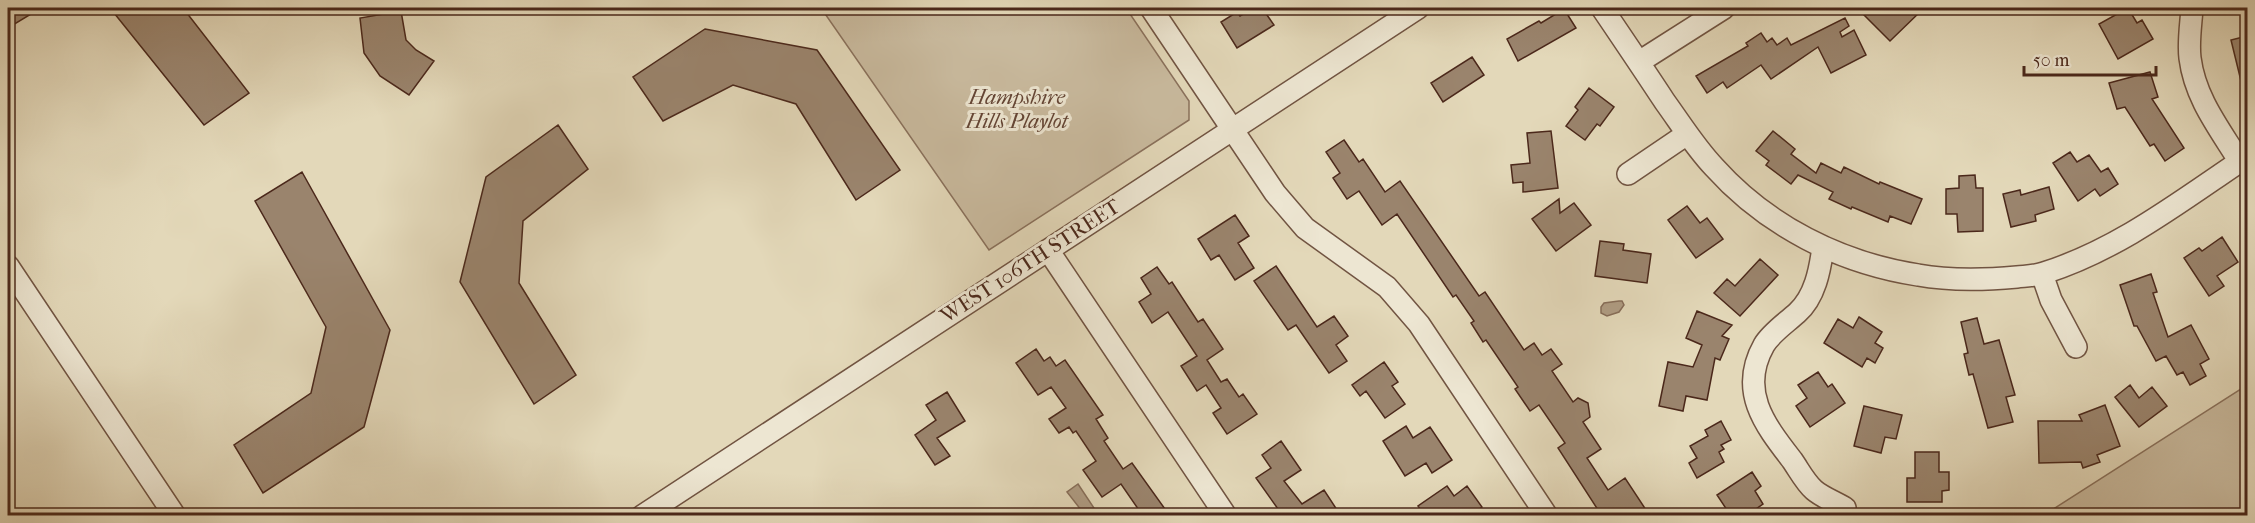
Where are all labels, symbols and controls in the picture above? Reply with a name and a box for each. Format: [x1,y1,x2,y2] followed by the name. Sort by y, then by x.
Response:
[2024,39,2156,77] scale bar
[2033,50,2070,71] text: 50 m
[965,85,1070,133] park label: Hampshire Hills Playlot
[935,194,1125,328] street label: WEST 106TH STREET

